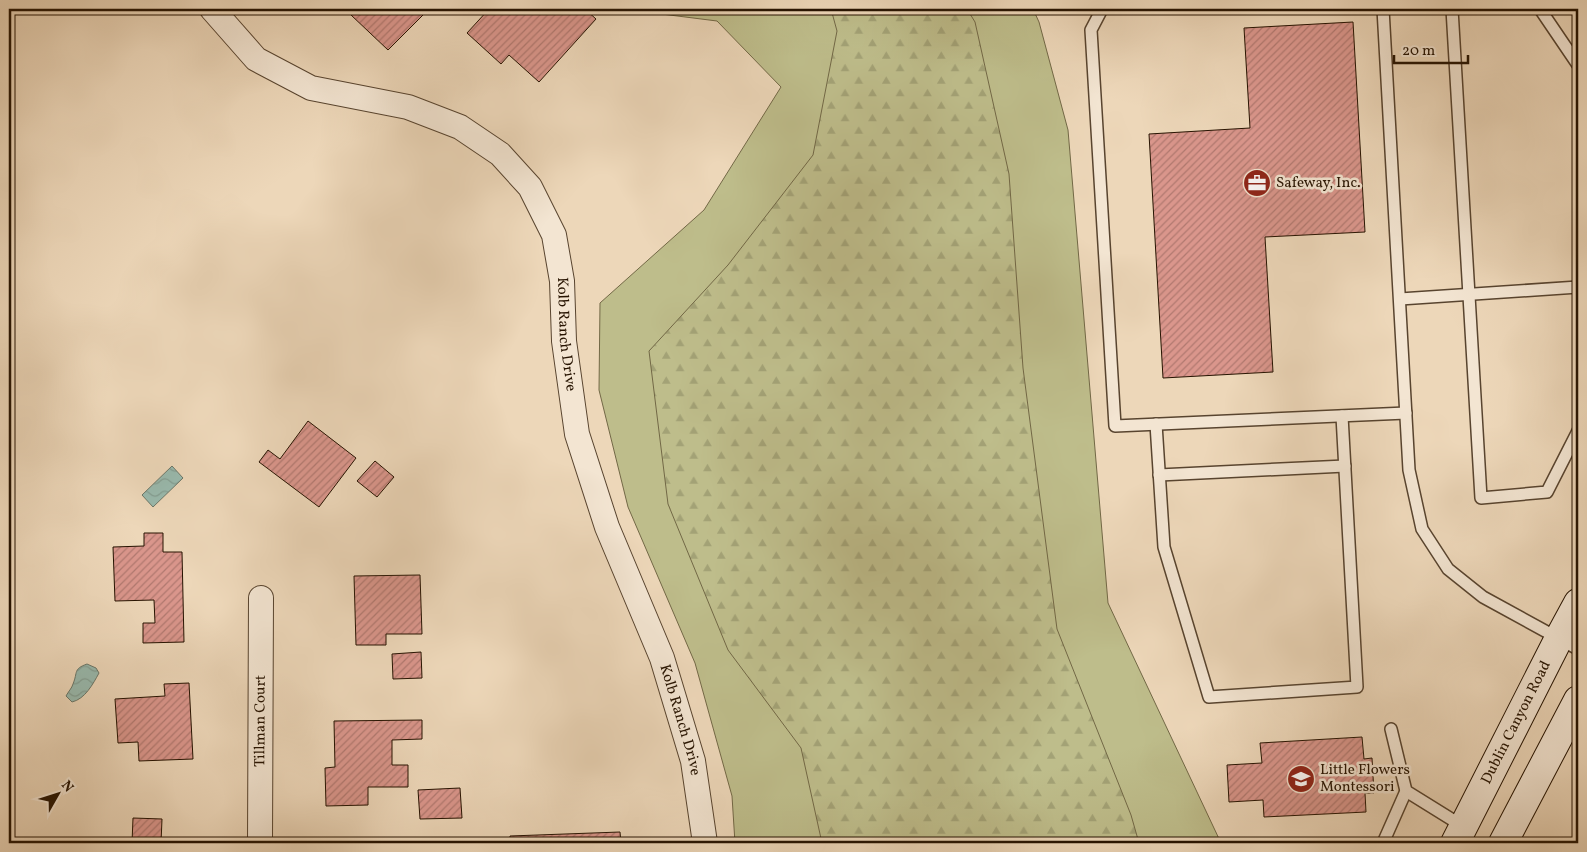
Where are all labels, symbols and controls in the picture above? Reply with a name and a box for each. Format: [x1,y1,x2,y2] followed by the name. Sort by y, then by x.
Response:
[1394,32,1468,64] scale bar
[1402,41,1435,62] text: 20 m
[1242,168,1272,198] office icon: Safeway, Inc.
[1276,173,1361,194] place label: Safeway, Inc.
[551,277,581,393] street label: Kolb Ranch Drive
[1476,657,1556,788] street label: Dublin Canyon Road
[654,662,706,777] street label: Kolb Ranch Drive
[250,675,271,767] street label: Tillman Court
[1320,760,1410,798] place label: Little Flowers Montessori
[1286,764,1316,794] school or university icon: Little Flowers Montessori
[32,770,82,820] north arrow
[56,777,78,797] text: N

